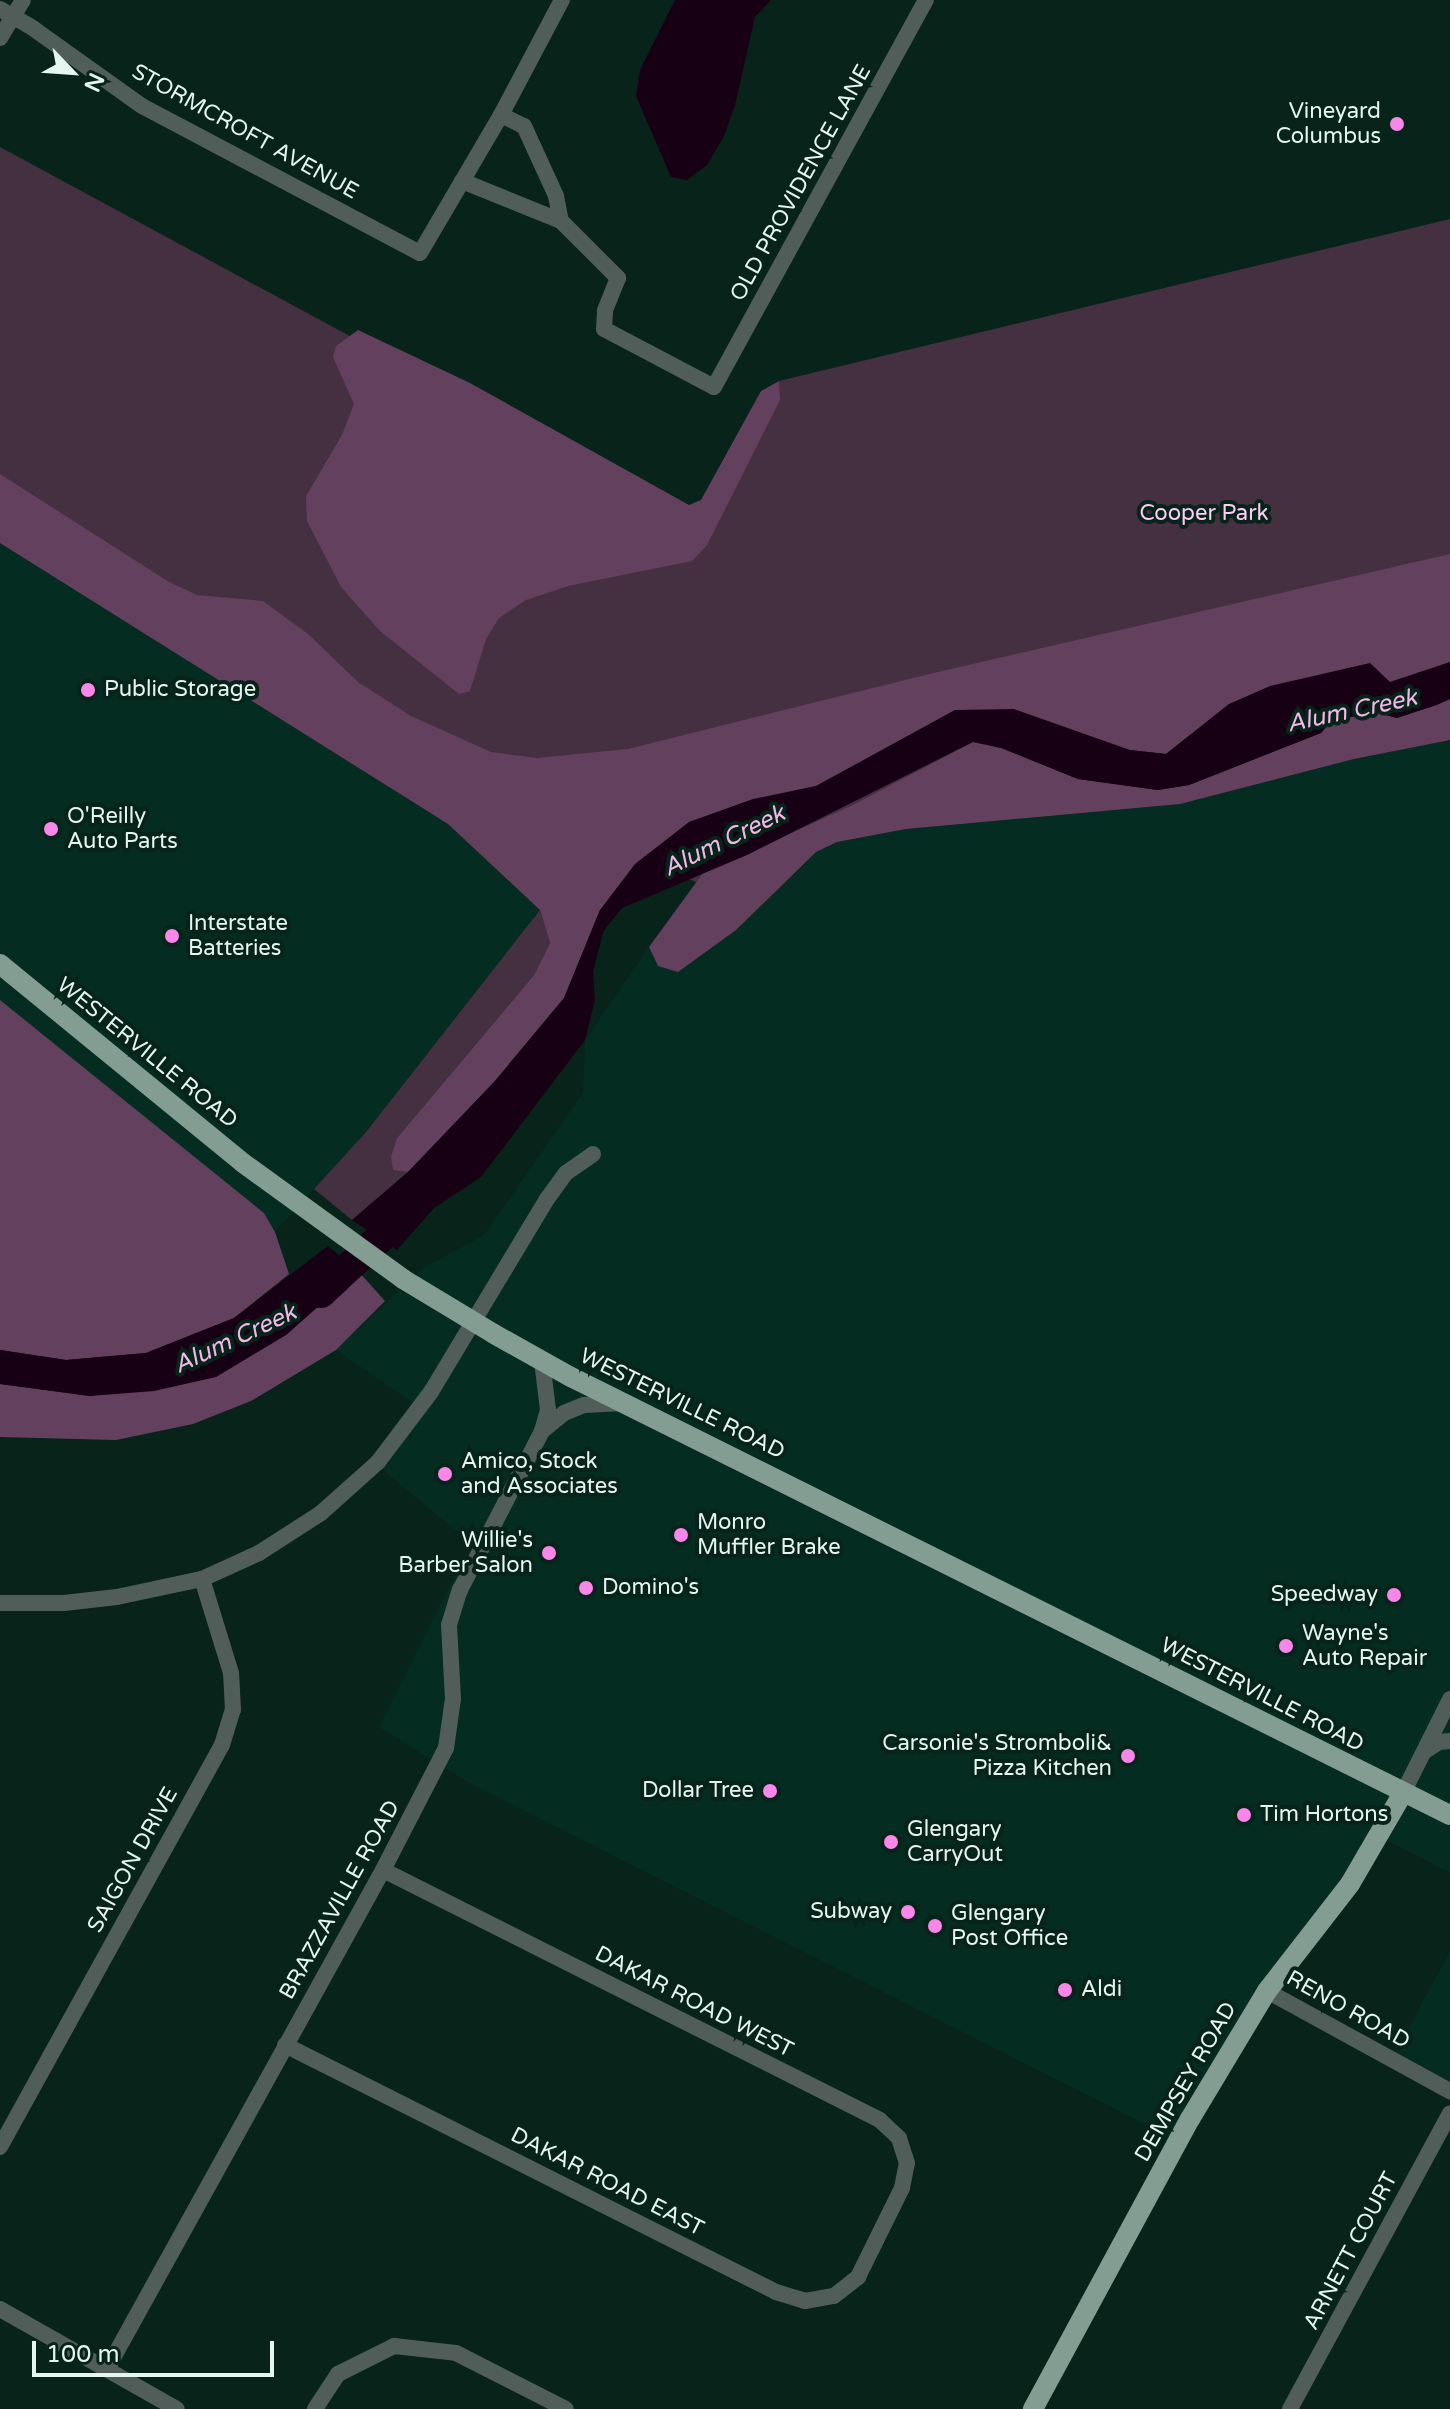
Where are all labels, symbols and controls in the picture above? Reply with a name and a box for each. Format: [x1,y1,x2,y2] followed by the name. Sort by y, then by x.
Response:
[32,32,112,112] north arrow
[127,59,363,205] street label: STORMCROFT AVENUE
[725,60,877,306] street label: OLD PROVIDENCE LANE
[78,69,109,96] text: N
[1276,98,1381,150] place label: Vineyard Columbus
[1388,115,1406,133] marker: Vineyard Columbus
[1139,501,1269,527] park label: Cooper Park
[104,677,256,703] place label: Public Storage
[79,681,97,699] marker: Public Storage
[1284,683,1420,739] water label: Alum Creek
[658,799,790,883] water label: Alum Creek
[67,803,178,854] place label: O'Reilly Auto Parts
[42,820,60,838] marker: O'Reilly Auto Parts
[188,910,288,962] place label: Interstate Batteries
[163,927,181,945] marker: Interstate Batteries
[51,972,243,1134] street label: WESTERVILLE ROAD
[169,1298,301,1380] water label: Alum Creek
[575,1343,789,1465] street label: WESTERVILLE ROAD
[461,1448,618,1500] place label: Amico, Stock and Associates
[436,1465,454,1483] marker: Amico, Stock and Associates
[697,1509,841,1560] place label: Monro Muffler Brake
[672,1526,690,1544] marker: Monro Muffler Brake
[398,1527,533,1578] place label: Willie's Barber Salon
[540,1544,558,1562] marker: Willie's Barber Salon
[602,1575,699,1601] place label: Domino's
[577,1579,595,1597] marker: Domino's
[1271,1582,1378,1608] place label: Speedway
[1385,1586,1403,1604] marker: Speedway
[1302,1620,1427,1672] place label: Wayne's Auto Repair
[1156,1632,1368,1758] street label: WESTERVILLE ROAD
[1277,1637,1295,1655] marker: Wayne's Auto Repair
[882,1730,1112,1782] place label: Carsonie's Stromboli& Pizza Kitchen
[1119,1747,1137,1765] marker: Carsonie's Stromboli& Pizza Kitchen
[642,1778,754,1804] place label: Dollar Tree
[761,1782,779,1800] marker: Dollar Tree
[82,1783,184,1937] street label: SAIGON DRIVE
[274,1796,406,2004] street label: BRAZZAVILLE ROAD
[1260,1802,1388,1828] place label: Tim Hortons
[1235,1806,1253,1824] marker: Tim Hortons
[907,1816,1003,1868] place label: Glengary CarryOut
[882,1833,900,1851] marker: Glengary CarryOut
[810,1899,892,1925] place label: Subway
[951,1900,1068,1952] place label: Glengary Post Office
[899,1903,917,1921] marker: Subway
[926,1917,944,1935] marker: Glengary Post Office
[590,1941,798,2063] street label: DAKAR ROAD WEST
[1282,1965,1414,2055] street label: RENO ROAD
[1081,1977,1122,2003] place label: Aldi
[1056,1981,1074,1999] marker: Aldi
[1130,1997,1242,2167] street label: DEMPSEY ROAD
[506,2122,708,2242] street label: DAKAR ROAD EAST
[1298,2168,1404,2334] street label: ARNETT COURT
[36,2325,278,2375] scale bar
[46,2340,120,2369] text: 100 m

